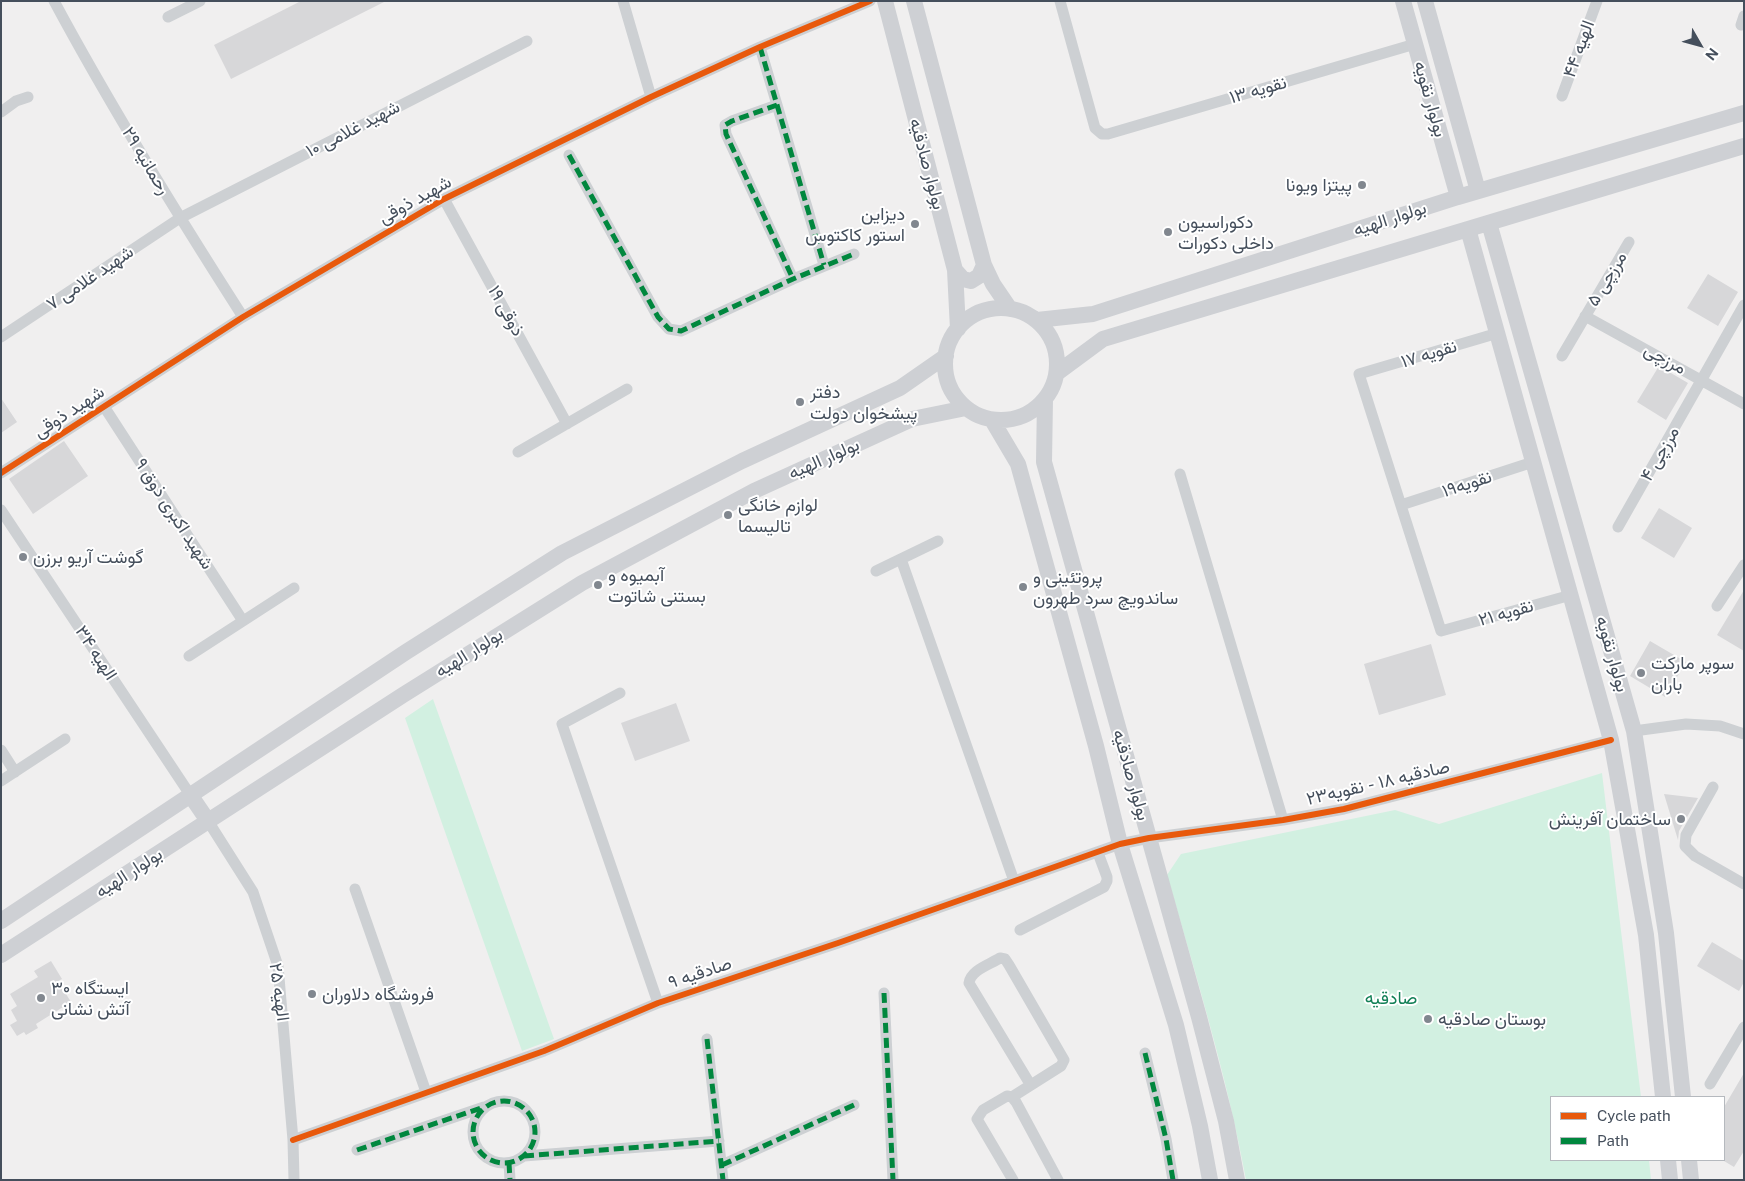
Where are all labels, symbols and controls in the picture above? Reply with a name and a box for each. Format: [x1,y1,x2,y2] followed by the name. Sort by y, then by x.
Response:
[1559,18,1599,80] street label: الهیه ۴۴
[1675,20,1725,70] north arrow
[1702,45,1722,63] text: N
[1409,58,1451,140] street label: بولوار نقویه
[1227,72,1289,108] street label: نقویه ۱۳
[302,96,404,162] street label: شهید غلامی ۱۰
[904,116,950,212] street label: بولوار صادقیه
[117,123,175,199] street label: رحمانیه ۲۹
[375,171,455,229] street label: شهید ذوقی
[1286,174,1352,196] place label: پیتزا ویونا
[1356,179,1368,191] marker: پیتزا ویونا
[1351,197,1429,241] street label: بولوار الهیه
[805,203,905,245] place label: دیزاین استور کاکتوس
[1178,211,1274,253] place label: دکوراسیون داخلی دکورات
[909,218,921,230] marker: دیزاین استور کاکتوس
[1162,226,1174,238] marker: دکوراسیون داخلی دکورات
[42,241,138,315] street label: شهید غلامی ۷
[1582,248,1632,310] street label: مرزچی ۵
[483,282,529,340] street label: ذوقی ۱۹
[1398,335,1460,373] street label: نقویه ۱۷
[1640,339,1690,379] street label: مرزچی
[30,381,108,443] street label: شهید ذوقی
[810,381,917,424] place label: دفتر پیشخوان دولت
[794,396,806,408] marker: دفتر پیشخوان دولت
[1636,423,1684,485] street label: مرزچی ۴
[785,434,863,484] street label: بولوار الهیه
[130,454,218,574] street label: شهید اکبری ذوق ۹
[1439,466,1495,502] street label: نقویه۱۹
[738,494,818,536] place label: لوازم خانگی تالیسما
[722,509,734,521] marker: لوازم خانگی تالیسما
[33,546,143,568] place label: گوشت آریو برزن
[17,551,29,563] marker: گوشت آریو برزن
[608,564,706,606] place label: آبمیوه و بستنی شاتوت
[1033,566,1178,608] place label: پروتئینی و ساندویچ سرد طهرون
[592,579,604,591] marker: آبمیوه و بستنی شاتوت
[1017,581,1029,593] marker: پروتئینی و ساندویچ سرد طهرون
[1476,595,1536,631] street label: نقویه ۲۱
[1591,613,1633,695] street label: بولوار نقویه
[70,622,122,684] street label: الهیه ۳۴
[431,624,507,682] street label: بولوار الهیه
[1651,652,1734,694] place label: سوپر مارکت باران
[1635,667,1647,679] marker: سوپر مارکت باران
[1108,727,1154,823] street label: بولوار صادقیه
[1304,756,1452,810] street label: صادقیه ۱۸ - نقویه۲۳
[1549,808,1671,830] place label: ساختمان آفرینش
[1675,813,1687,825] marker: ساختمان آفرینش
[91,843,167,903] street label: بولوار الهیه
[666,953,734,993] street label: صادقیه ۹
[264,961,294,1023] street label: الهیه ۲۵
[51,977,130,1020] place label: ایستگاه ۳۰ آتش نشانی
[322,983,434,1005] place label: فروشگاه دلاوران
[1365,987,1417,1009] park label: صادقیه
[306,988,318,1000] marker: فروشگاه دلاوران
[35,992,47,1004] marker: ایستگاه ۳۰ آتش نشانی
[1438,1008,1546,1030] place label: بوستان صادقیه
[1422,1013,1434,1025] marker: بوستان صادقیه
[1550,1096,1725,1161] legend
[1597,1107,1671,1124] text: Cycle path
[1597,1132,1629,1149] text: Path

